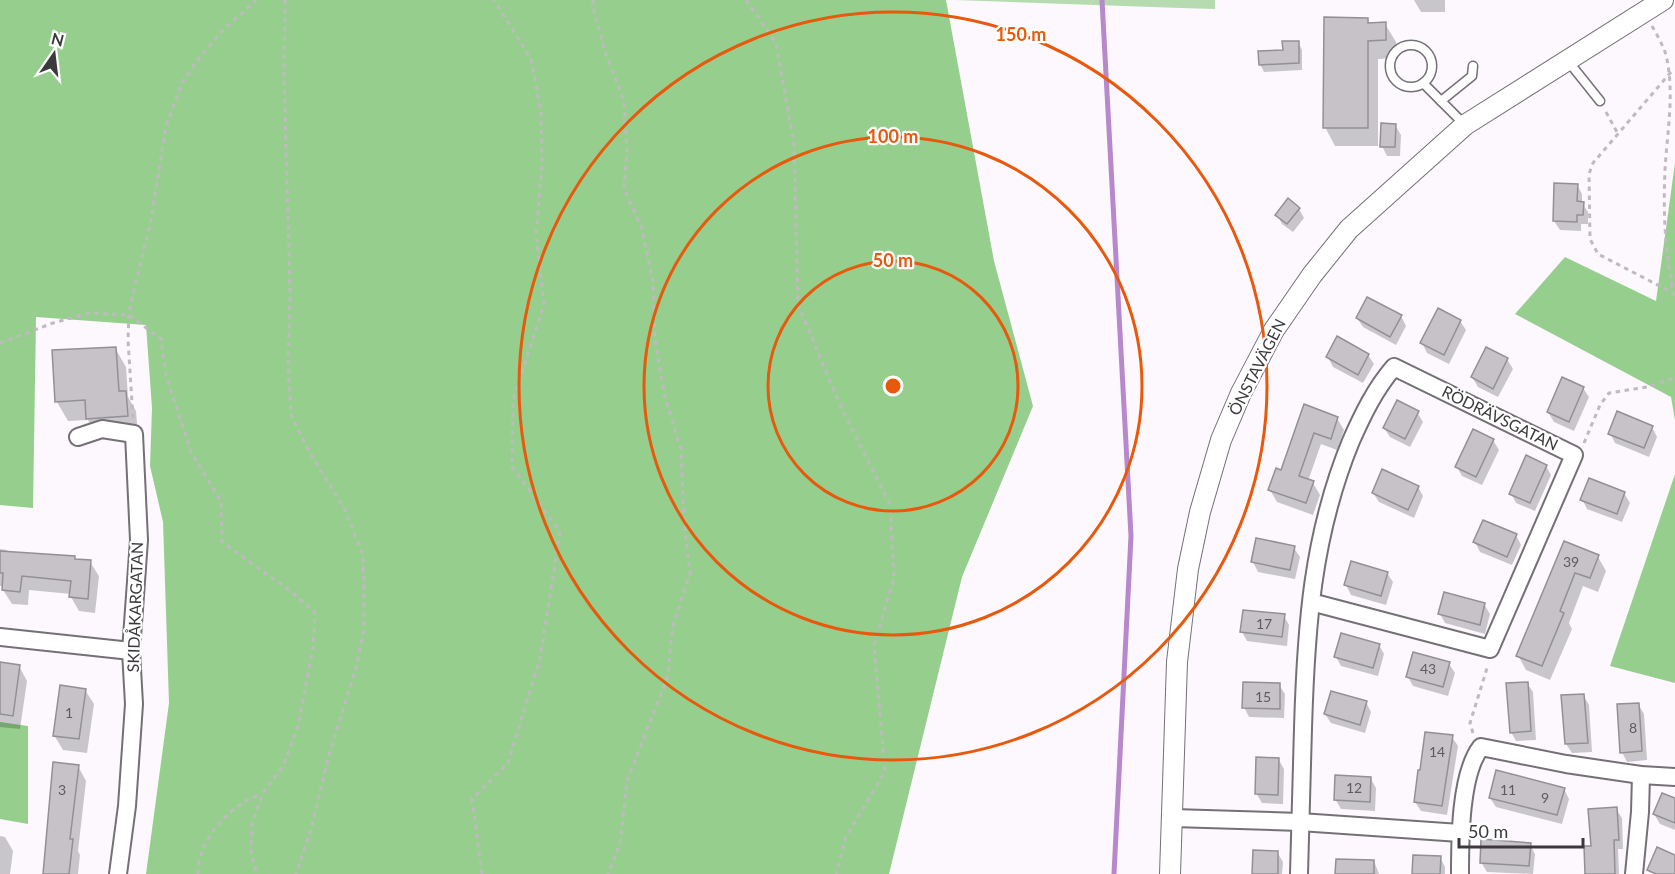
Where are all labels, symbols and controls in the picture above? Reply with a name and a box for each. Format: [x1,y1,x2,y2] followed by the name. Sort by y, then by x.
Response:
[996,23,1046,45] text: 150 m
[24,24,84,84] north arrow
[49,28,66,50] text: N
[868,125,918,147] text: 100 m
[873,249,913,271] text: 50 m
[1224,315,1289,418] street label: ÖNSTAVÄGEN
[883,376,903,396] centre of rings
[1439,381,1561,454] street label: RÖDRÄVSGATAN
[123,541,146,673] street label: SKIDÅKARGATAN
[1563,553,1579,570] house number: 39
[1256,615,1272,632] house number: 17
[1420,660,1436,677] house number: 43
[1255,688,1271,705] house number: 15
[65,704,73,721] house number: 1
[1629,719,1637,736] house number: 8
[1429,743,1445,760] house number: 14
[1346,779,1362,796] house number: 12
[58,781,66,798] house number: 3
[1500,781,1516,798] house number: 11
[1541,789,1549,806] house number: 9
[1459,811,1584,849] scale bar
[1468,820,1508,842] text: 50 m

